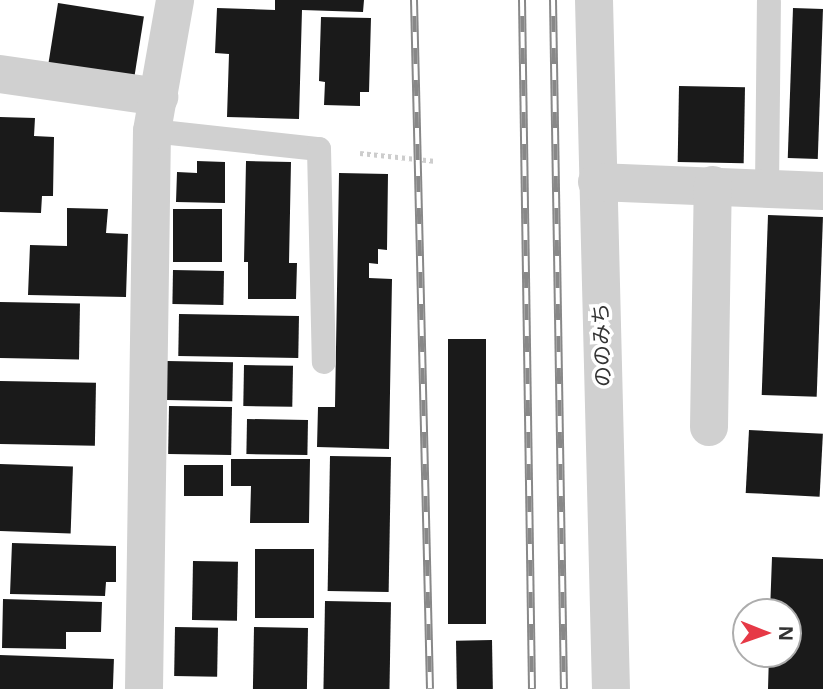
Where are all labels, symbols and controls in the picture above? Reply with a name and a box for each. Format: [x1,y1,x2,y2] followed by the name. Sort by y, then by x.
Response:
[587,303,615,387] street label: ののみち
[732,598,802,668] north arrow
[773,625,799,641] text: N

